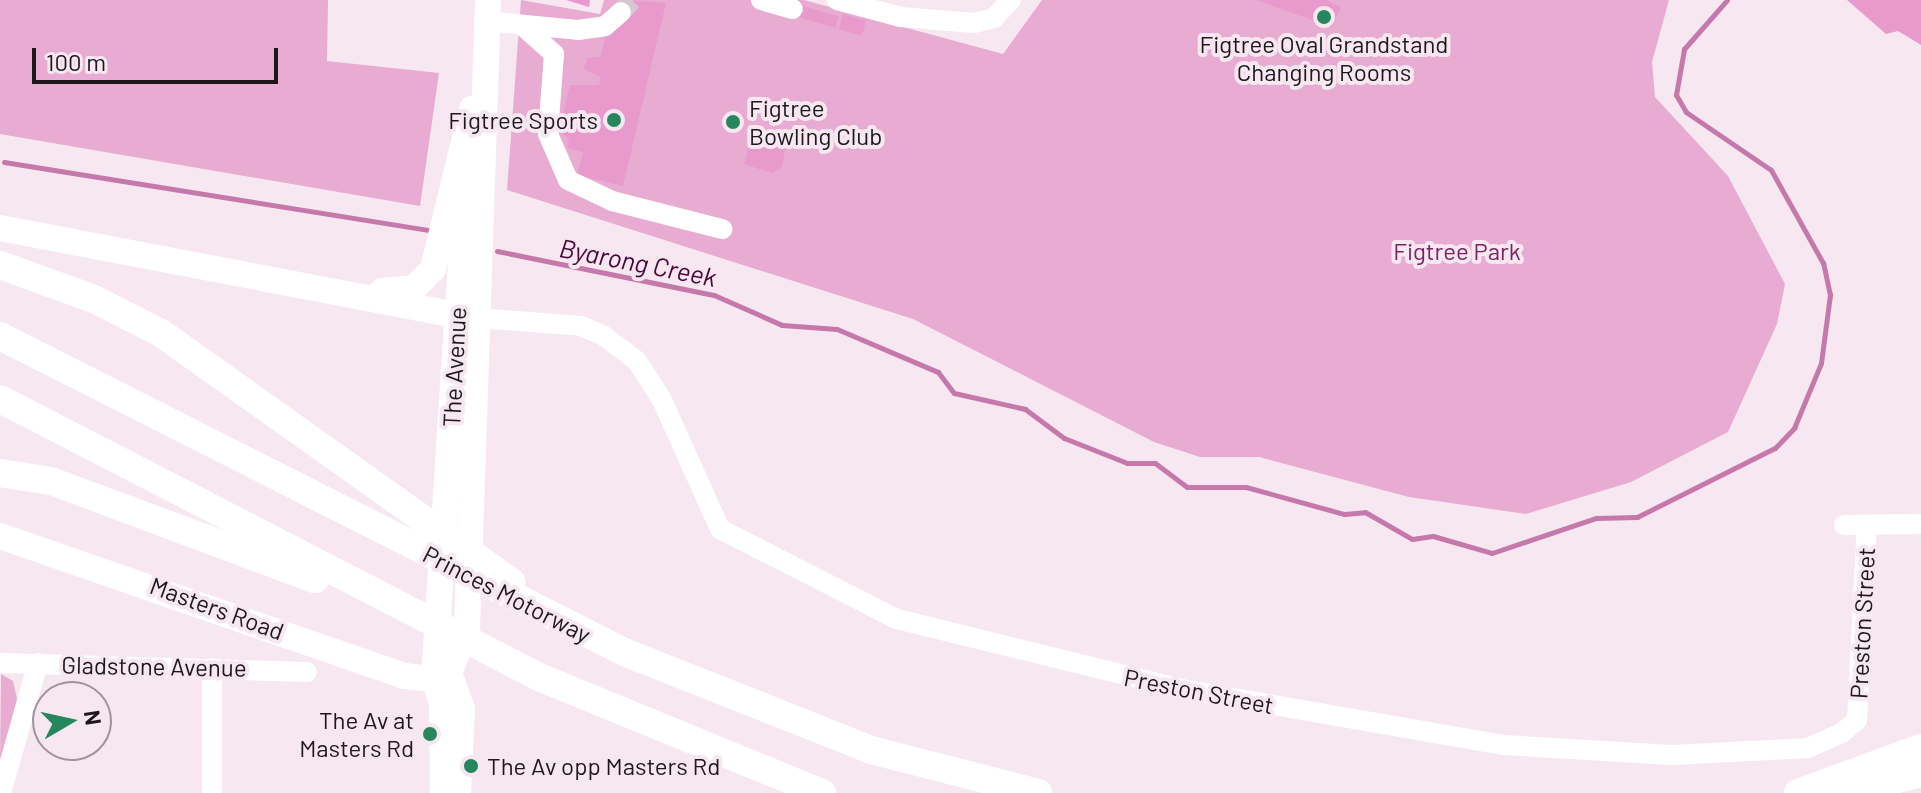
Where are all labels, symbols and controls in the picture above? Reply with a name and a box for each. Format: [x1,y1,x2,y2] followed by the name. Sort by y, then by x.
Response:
[1315,8,1333,26] marker: Figtree Oval Grandstand Changing Rooms
[1200,30,1448,86] place label: Figtree Oval Grandstand Changing Rooms
[36,32,282,82] scale bar
[46,47,106,76] text: 100 m
[749,94,882,150] place label: Figtree Bowling Club
[448,106,598,134] place label: Figtree Sports
[605,111,623,129] marker: Figtree Sports
[724,113,742,131] marker: Figtree Bowling Club
[557,231,719,293] water label: Byarong Creek
[1393,237,1521,265] park label: Figtree Park
[436,306,472,428] street label: The Avenue
[418,539,596,649] street label: Princes Motorway
[1844,547,1880,699] street label: Preston Street
[146,570,288,646] street label: Masters Road
[61,650,247,682] street label: Gladstone Avenue
[1122,662,1276,720] street label: Preston Street
[32,681,112,761] north arrow
[299,706,414,762] place label: The Av at Masters Rd
[80,708,108,727] text: N
[421,725,439,743] marker: The Av at Masters Rd
[487,752,720,780] place label: The Av opp Masters Rd
[462,757,480,775] marker: The Av opp Masters Rd

